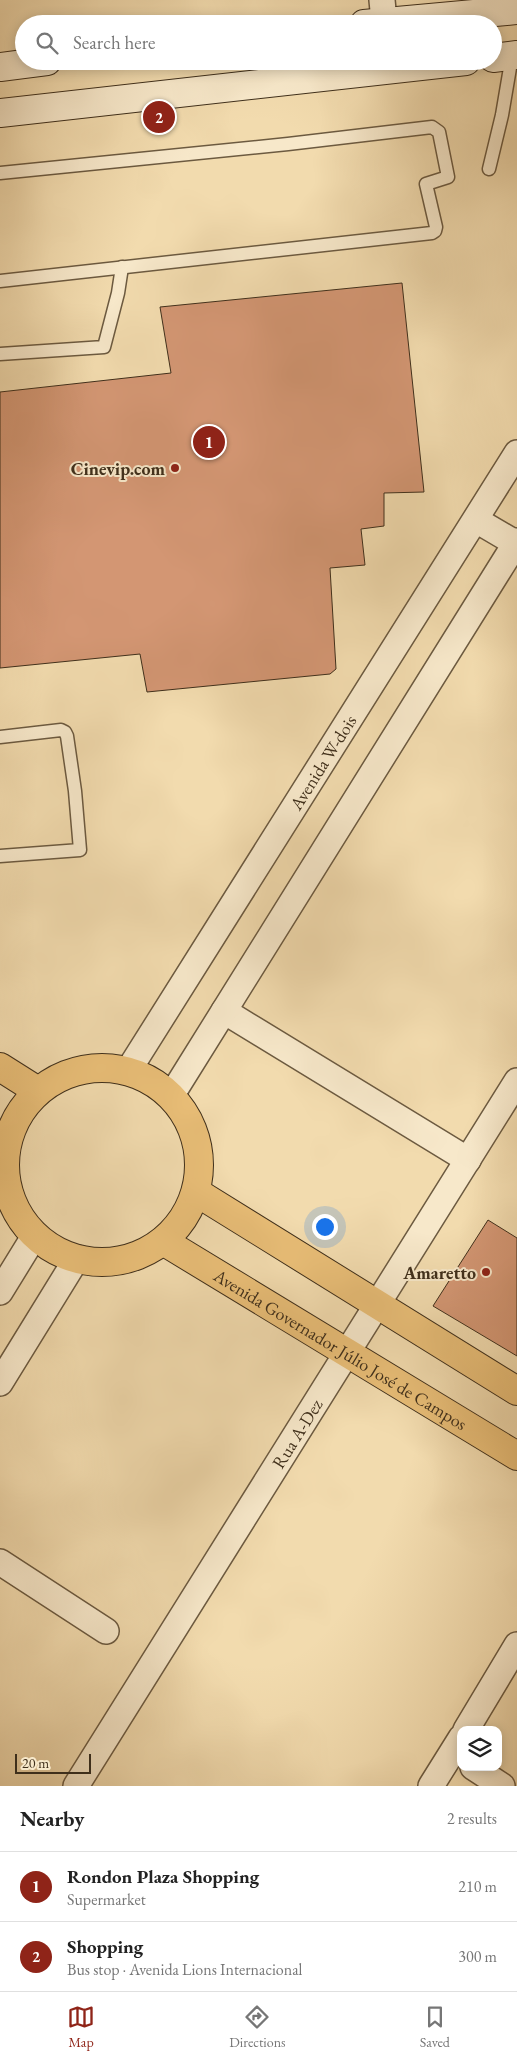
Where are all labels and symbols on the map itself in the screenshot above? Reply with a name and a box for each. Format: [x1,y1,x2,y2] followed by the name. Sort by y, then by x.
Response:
[143,98,175,136] pin: 2
[193,423,225,461] pin: 1
[71,457,165,480] place label: Cinevip.com
[169,462,181,474] marker: Cinevip.com
[283,710,361,815] street label: Avenida W-dois
[312,1214,338,1240] your location
[402,1261,476,1284] place label: Amaretto
[209,1263,472,1435] street label: Avenida Governador Júlio José de Campos
[480,1266,492,1278] marker: Amaretto
[266,1394,327,1472] street label: Rua A-Dez
[15,1751,91,1774] scale bar

